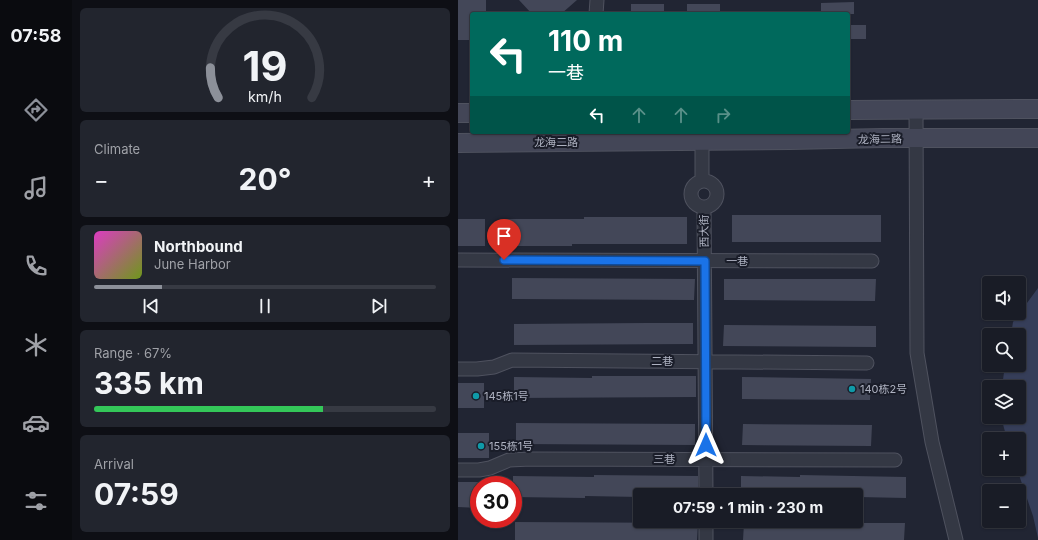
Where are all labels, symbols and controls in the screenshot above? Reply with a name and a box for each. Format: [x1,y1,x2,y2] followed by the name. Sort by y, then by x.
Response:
[548,24,623,58] text: 110 m
[11,25,61,46] text: 07:58
[482,28,534,80] icon: left
[243,41,287,91] text: 19
[548,62,584,83] text: 一巷
[248,88,282,105] text: km/h
[22,96,50,124] icon: directions
[586,104,608,126] icon: left
[628,104,650,126] icon: ahead
[670,104,692,126] icon: ahead
[712,104,734,126] icon: right
[858,132,902,146] street label: 龙海二路
[534,135,578,149] street label: 龙海二路
[94,141,140,157] text: Climate
[239,161,291,197] text: 20°
[94,167,109,193] text: −
[421,167,436,193] text: +
[22,174,50,202] icon: music
[697,214,711,248] street label: 西大街
[487,219,521,260] pin
[493,225,515,247] icon: arrive
[154,237,243,256] text: Northbound
[22,252,50,280] icon: phone
[726,254,748,268] street label: 一巷
[154,256,231,272] text: June Harbor
[982,276,1026,528] map controls
[982,276,1026,320] button: sound
[140,295,162,317] icon: previous
[254,295,276,317] icon: pause
[368,295,390,317] icon: next
[982,328,1026,372] button: search
[22,331,50,359] icon: climate
[94,345,172,361] text: Range · 67%
[651,354,673,368] street label: 二巷
[94,365,204,401] text: 335 km
[982,380,1026,424] button: layers
[860,382,907,396] place label: 140栋2号
[847,384,857,394] marker: 140栋2号
[484,389,529,403] place label: 145栋1号
[471,391,481,401] marker: 145栋1号
[22,409,50,437] icon: car
[685,424,727,466] position arrow
[982,432,1026,476] button: +
[489,439,533,453] place label: 155栋1号
[476,441,486,451] marker: 155栋1号
[653,452,675,466] street label: 三巷
[94,456,134,472] text: Arrival
[94,476,179,512] text: 07:59
[470,476,522,528] speed limit sign: 30
[982,484,1026,528] button: −
[22,487,50,515] icon: filters
[673,498,823,517] text: 07:59 · 1 min · 230 m

